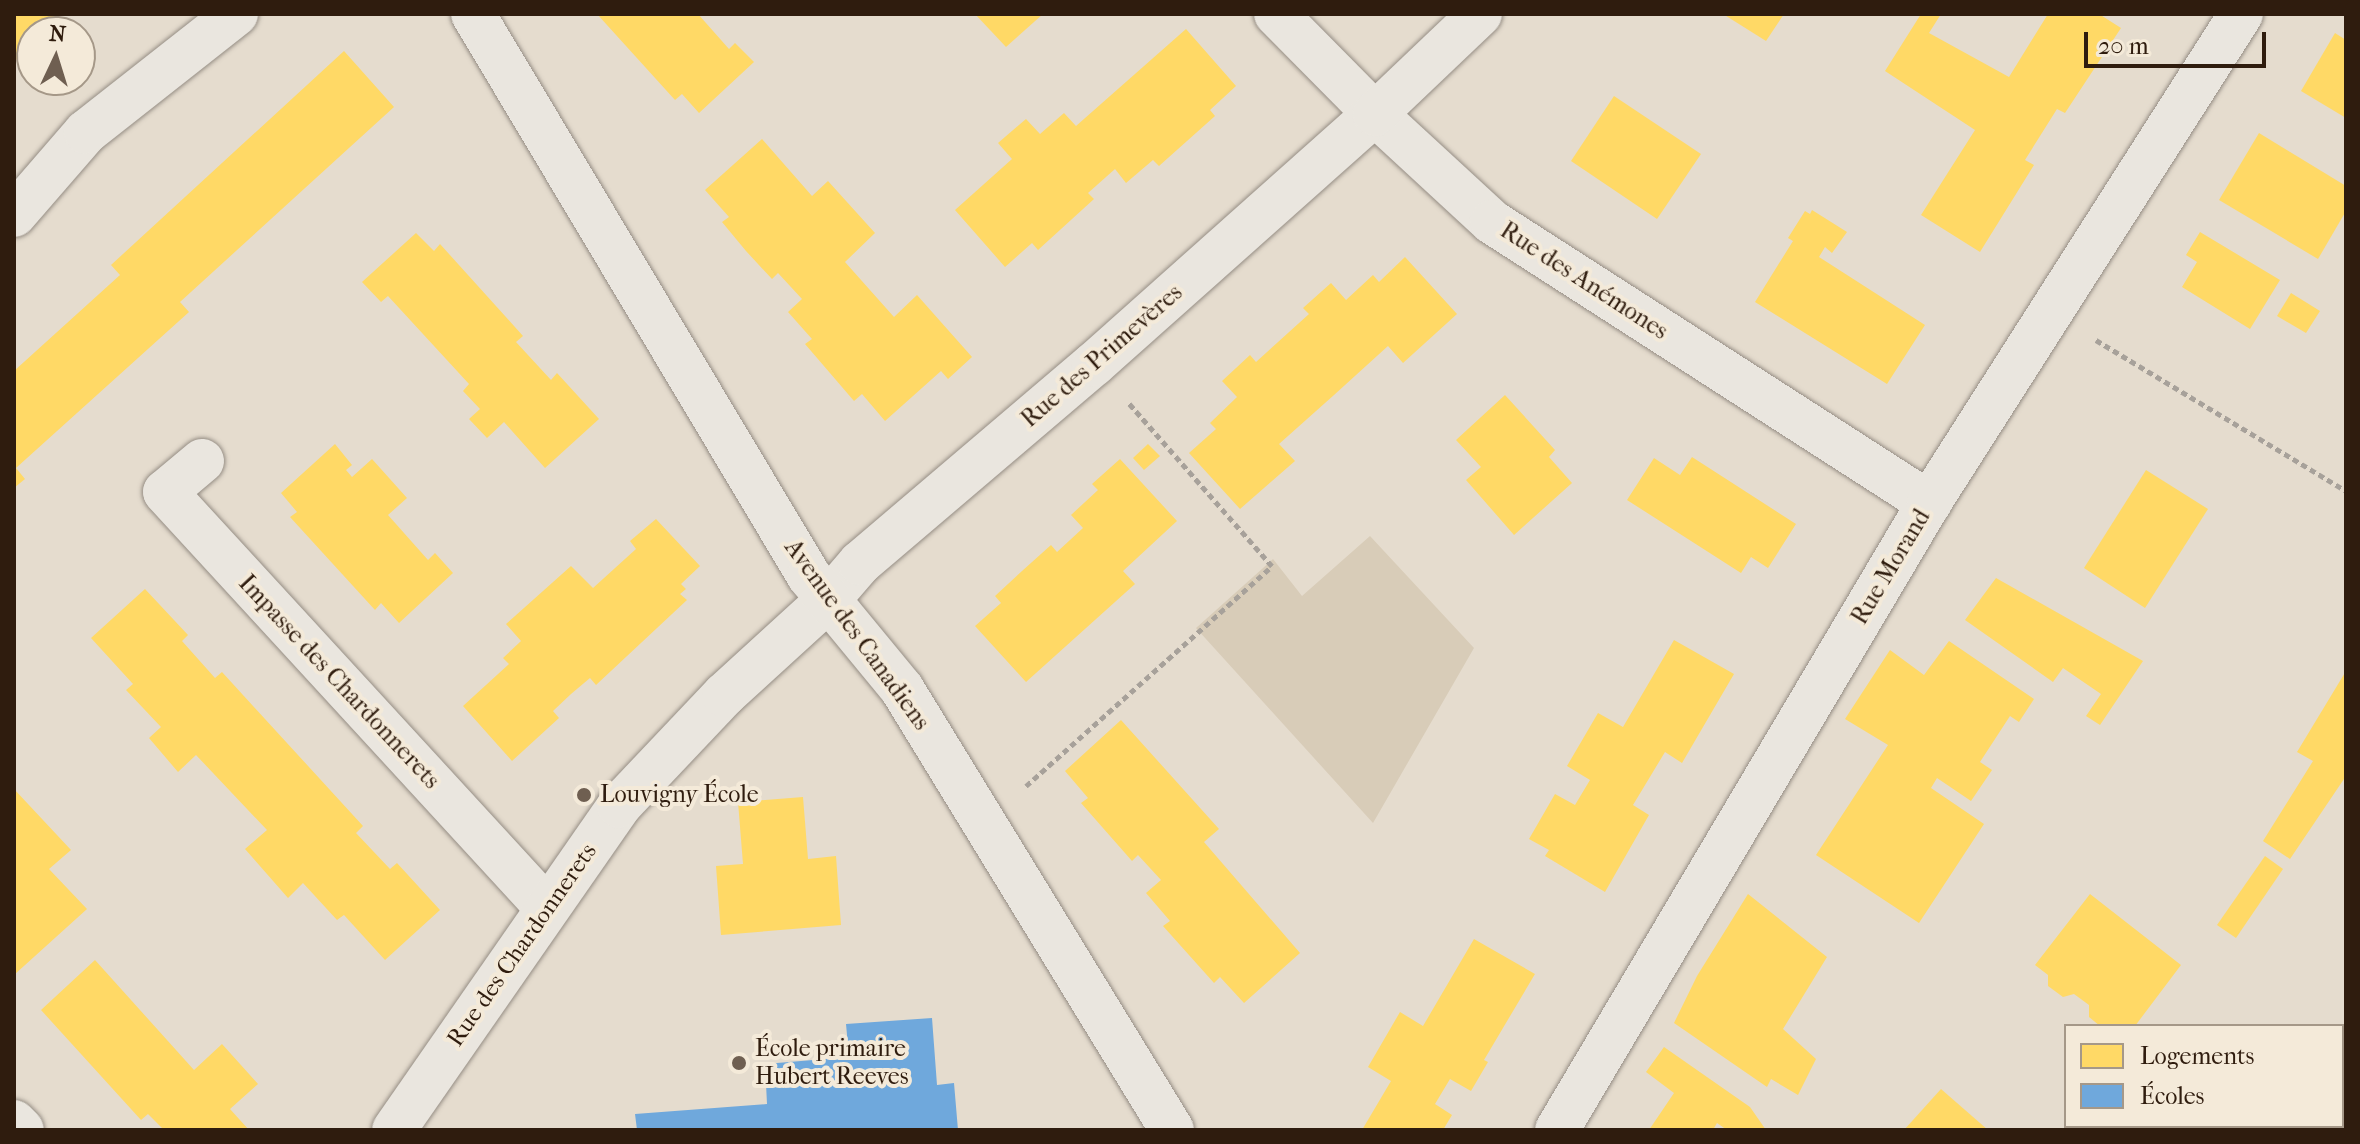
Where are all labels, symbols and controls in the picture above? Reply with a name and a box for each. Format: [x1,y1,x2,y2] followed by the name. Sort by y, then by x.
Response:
[16,16,96,96] north arrow
[2088,16,2270,66] scale bar
[48,21,67,48] text: N
[2098,32,2149,60] text: 20 m
[1495,216,1673,346] street label: Rue des Anémones
[1016,278,1188,434] street label: Rue des Primevères
[1845,504,1937,630] street label: Rue Morand
[778,534,936,736] street label: Avenue des Canadiens
[232,569,446,795] street label: Impasse des Chardonnerets
[600,781,759,809] place label: Louvigny École
[575,786,593,804] marker: Louvigny École
[441,838,603,1052] street label: Rue des Chardonnerets
[2064,1024,2344,1128] legend
[755,1035,909,1091] place label: École primaire Hubert Reeves
[2140,1042,2254,1070] text: Logements
[730,1054,748,1072] marker: École primaire Hubert Reeves
[2140,1082,2204,1110] text: Écoles

